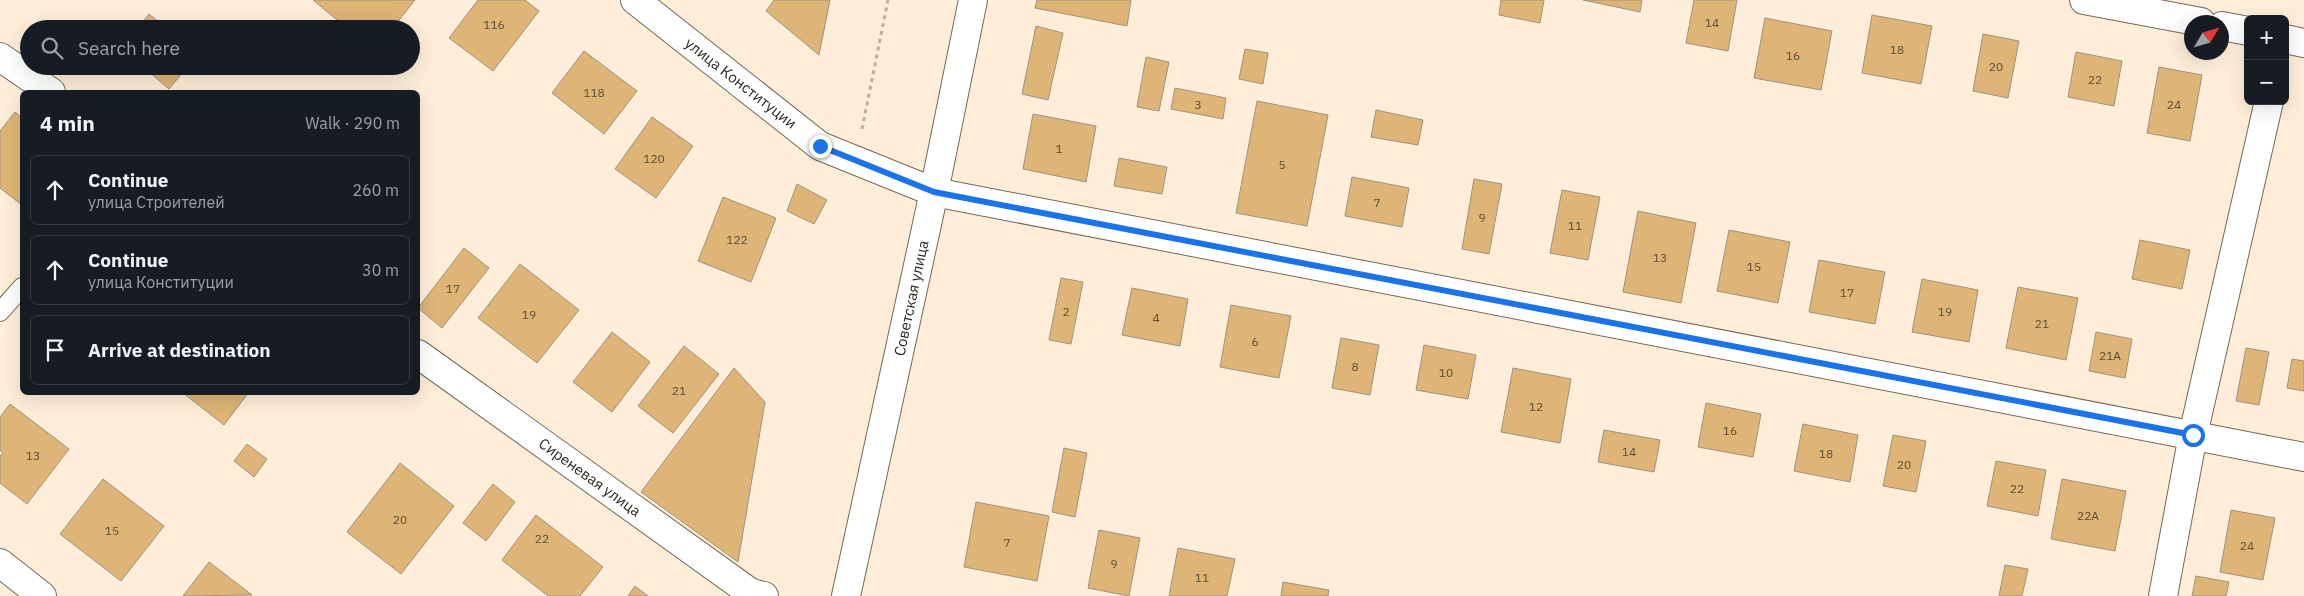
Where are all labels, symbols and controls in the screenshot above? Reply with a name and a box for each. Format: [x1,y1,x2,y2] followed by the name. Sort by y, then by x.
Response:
[1705,15,1719,30] house number: 14
[2184,15,2229,60] north arrow
[2244,15,2289,105] map controls
[2244,15,2289,60] button: +
[483,17,505,32] house number: 116
[20,20,420,75] search box
[681,33,801,133] street label: улица Конституции
[38,34,66,62] icon: search
[78,36,180,60] text: Search here
[1890,42,1904,57] house number: 18
[1786,48,1800,63] house number: 16
[1989,59,2003,74] house number: 20
[2244,60,2289,105] button: −
[2088,72,2102,87] house number: 22
[583,85,605,100] house number: 118
[1194,97,1202,112] house number: 3
[2167,97,2181,112] house number: 24
[40,109,95,137] text: 4 min
[305,113,400,133] text: Walk · 290 m
[809,135,832,158] route end
[1055,141,1063,156] house number: 1
[643,151,665,166] house number: 120
[1278,157,1286,172] house number: 5
[88,168,168,192] text: Continue
[41,176,69,204] icon: ahead
[352,180,399,200] text: 260 m
[88,192,225,212] text: улица Строителей
[1373,195,1381,210] house number: 7
[1478,210,1486,225] house number: 9
[1568,218,1582,233] house number: 11
[726,232,748,247] house number: 122
[889,238,933,358] street label: Советская улица
[88,248,168,272] text: Continue
[1653,250,1667,265] house number: 13
[41,256,69,284] icon: ahead
[1747,259,1761,274] house number: 15
[362,260,399,280] text: 30 m
[88,272,234,292] text: улица Конституции
[446,281,460,296] house number: 17
[1840,285,1854,300] house number: 17
[1062,304,1070,319] house number: 2
[1938,304,1952,319] house number: 19
[522,307,536,322] house number: 19
[1152,310,1160,325] house number: 4
[2035,316,2049,331] house number: 21
[1251,334,1259,349] house number: 6
[41,336,69,364] icon: arrive
[88,338,271,362] text: Arrive at destination
[2099,348,2121,363] house number: 21А
[1351,359,1359,374] house number: 8
[1439,365,1453,380] house number: 10
[672,383,686,398] house number: 21
[1529,399,1543,414] house number: 12
[1723,423,1737,438] house number: 16
[2182,424,2205,447] route start
[535,434,645,520] street label: Сиреневая улица
[1622,444,1636,459] house number: 14
[1819,446,1833,461] house number: 18
[26,448,40,463] house number: 13
[1897,457,1911,472] house number: 20
[2010,481,2024,496] house number: 22
[2077,508,2099,523] house number: 22А
[393,512,407,527] house number: 20
[105,523,119,538] house number: 15
[535,531,549,546] house number: 22
[1003,535,1011,550] house number: 7
[2240,538,2254,553] house number: 24
[1110,556,1118,571] house number: 9
[1195,570,1209,585] house number: 11

